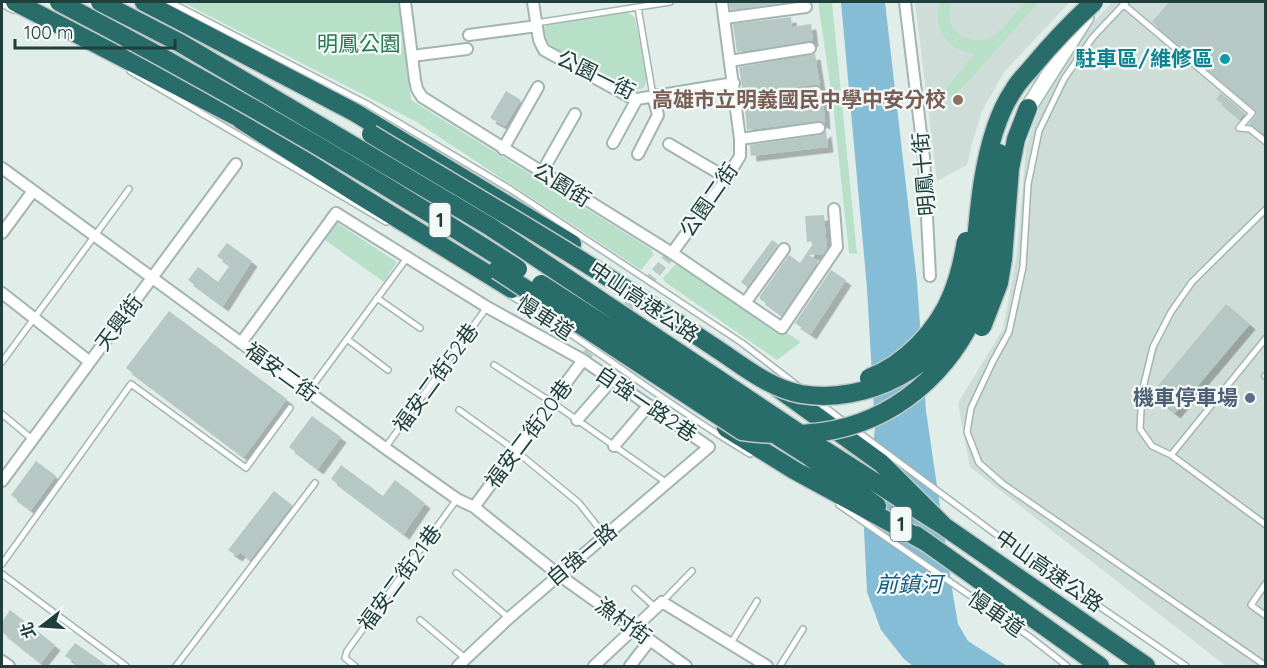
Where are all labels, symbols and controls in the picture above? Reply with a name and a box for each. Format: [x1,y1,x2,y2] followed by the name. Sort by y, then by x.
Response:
[15,12,176,50] scale bar
[24,21,73,44] text: 100 m
[317,30,401,56] park label: 明鳳公園
[553,44,640,104] street label: 公園一街
[1075,45,1213,71] place label: 駐車區/維修區
[1218,52,1232,66] marker: 駐車區/維修區
[652,86,946,112] place label: 高雄市立明義國民中學中安分校
[951,93,965,107] marker: 高雄市立明義國民中學中安分校
[906,131,940,217] street label: 明鳳十街
[529,156,596,212] street label: 公園街
[673,158,743,241] street label: 公園二街
[430,203,450,237] road number: 1
[585,255,704,347] street label: 中山高速公路
[89,289,148,355] street label: 天興街
[512,289,579,345] street label: 慢車道
[387,318,483,437] street label: 福安二街52巷
[240,336,323,406] street label: 福安二街
[591,360,702,447] street label: 自強一路2巷
[479,374,577,493] street label: 福安二街20巷
[1133,384,1238,410] place label: 機車停車場
[1243,391,1257,405] marker: 機車停車場
[890,507,912,541] road number: 1
[541,517,622,591] street label: 自強一路
[352,519,446,635] street label: 福安二街21巷
[991,523,1109,617] street label: 中山高速公路
[876,570,946,598] water label: 前鎮河
[963,584,1030,642] street label: 慢車道
[590,591,657,649] street label: 漁村街
[12,596,72,656] north arrow
[16,620,40,641] text: 北

